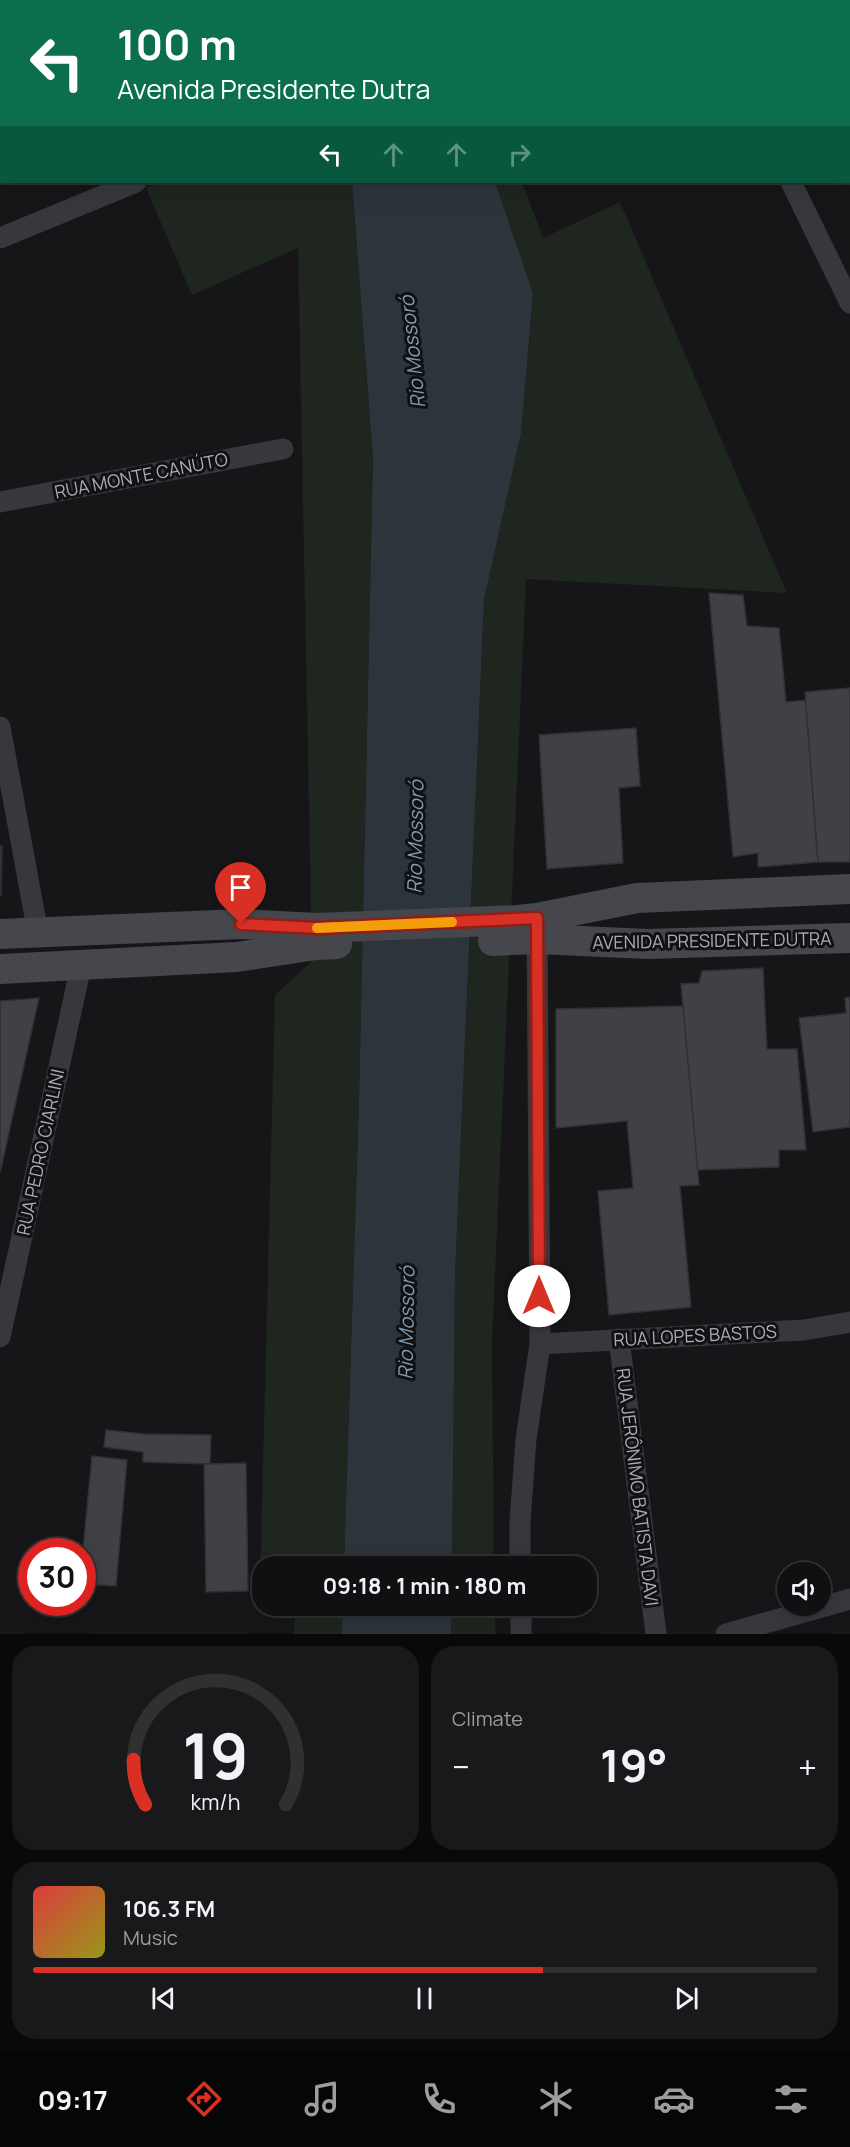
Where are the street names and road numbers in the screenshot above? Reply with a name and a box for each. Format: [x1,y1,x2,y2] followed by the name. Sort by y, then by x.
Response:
[52,446,230,504] street label: RUA MONTE CANÚTO
[592,926,832,954] street label: AVENIDA PRESIDENTE DUTRA
[11,1067,69,1237] street label: RUA PEDRO CIARLINI
[613,1319,777,1351] street label: RUA LOPES BASTOS
[612,1367,664,1607] street label: RUA JERÔNIMO BATISTA DAVI

